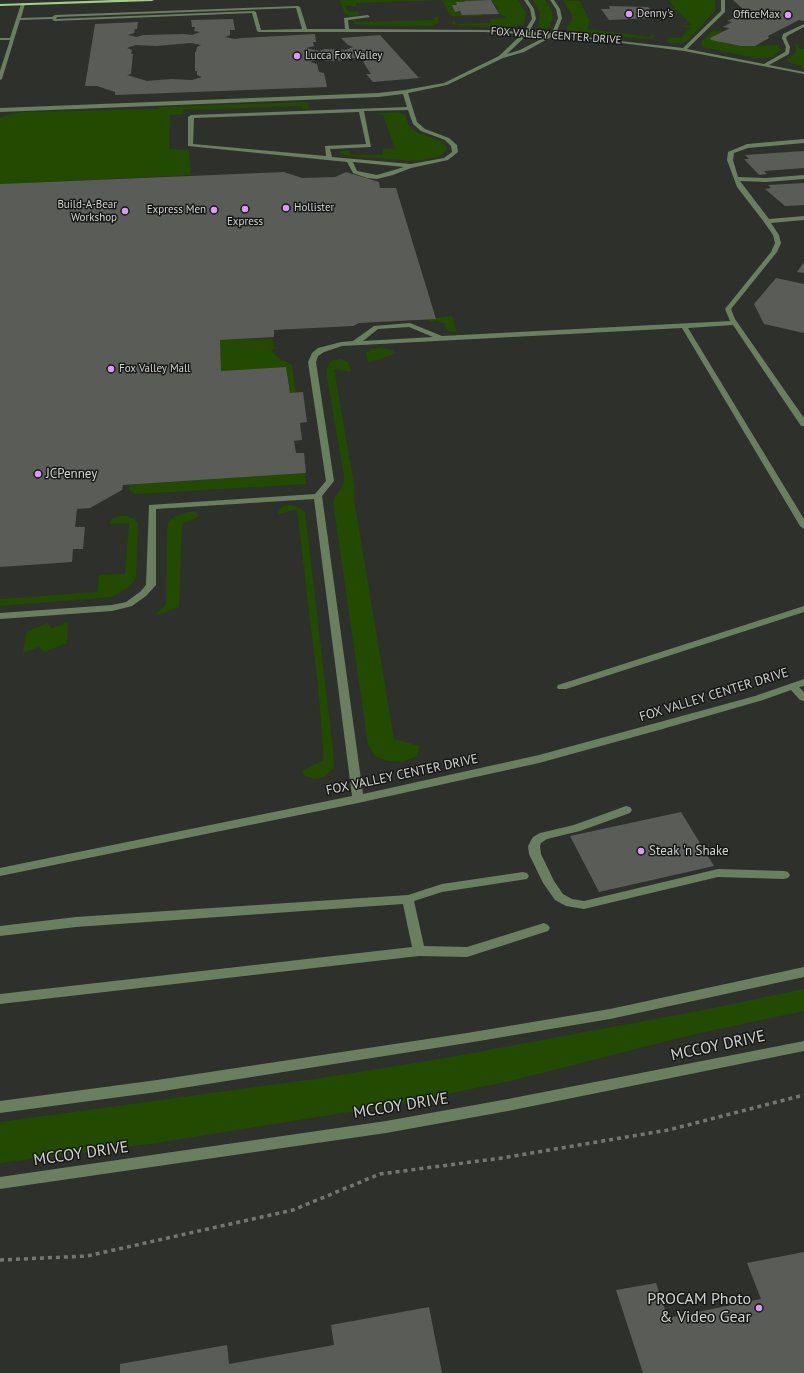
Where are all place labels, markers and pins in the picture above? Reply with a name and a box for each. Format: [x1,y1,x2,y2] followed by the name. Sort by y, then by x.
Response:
[637,7,673,21] place label: Denny's
[733,8,780,22] place label: OfficeMax
[624,9,634,19] marker: Denny's
[783,10,793,20] marker: OfficeMax
[305,49,382,63] place label: Lucca Fox Valley
[292,51,302,61] marker: Lucca Fox Valley
[57,198,117,224] place label: Build-A-Bear Workshop
[294,201,334,215] place label: Hollister
[147,203,206,217] place label: Express Men
[281,203,291,213] marker: Hollister
[240,204,250,214] marker: Express
[209,205,219,215] marker: Express Men
[120,206,130,216] marker: Build-A-Bear Workshop
[227,215,263,229] place label: Express
[119,362,190,376] place label: Fox Valley Mall
[106,364,116,374] marker: Fox Valley Mall
[46,466,97,482] place label: JCPenney
[33,469,43,479] marker: JCPenney
[649,843,729,859] place label: Steak 'n Shake
[636,846,646,856] marker: Steak 'n Shake
[647,1289,751,1327] place label: PROCAM Photo & Video Gear
[754,1303,764,1313] marker: PROCAM Photo & Video Gear

